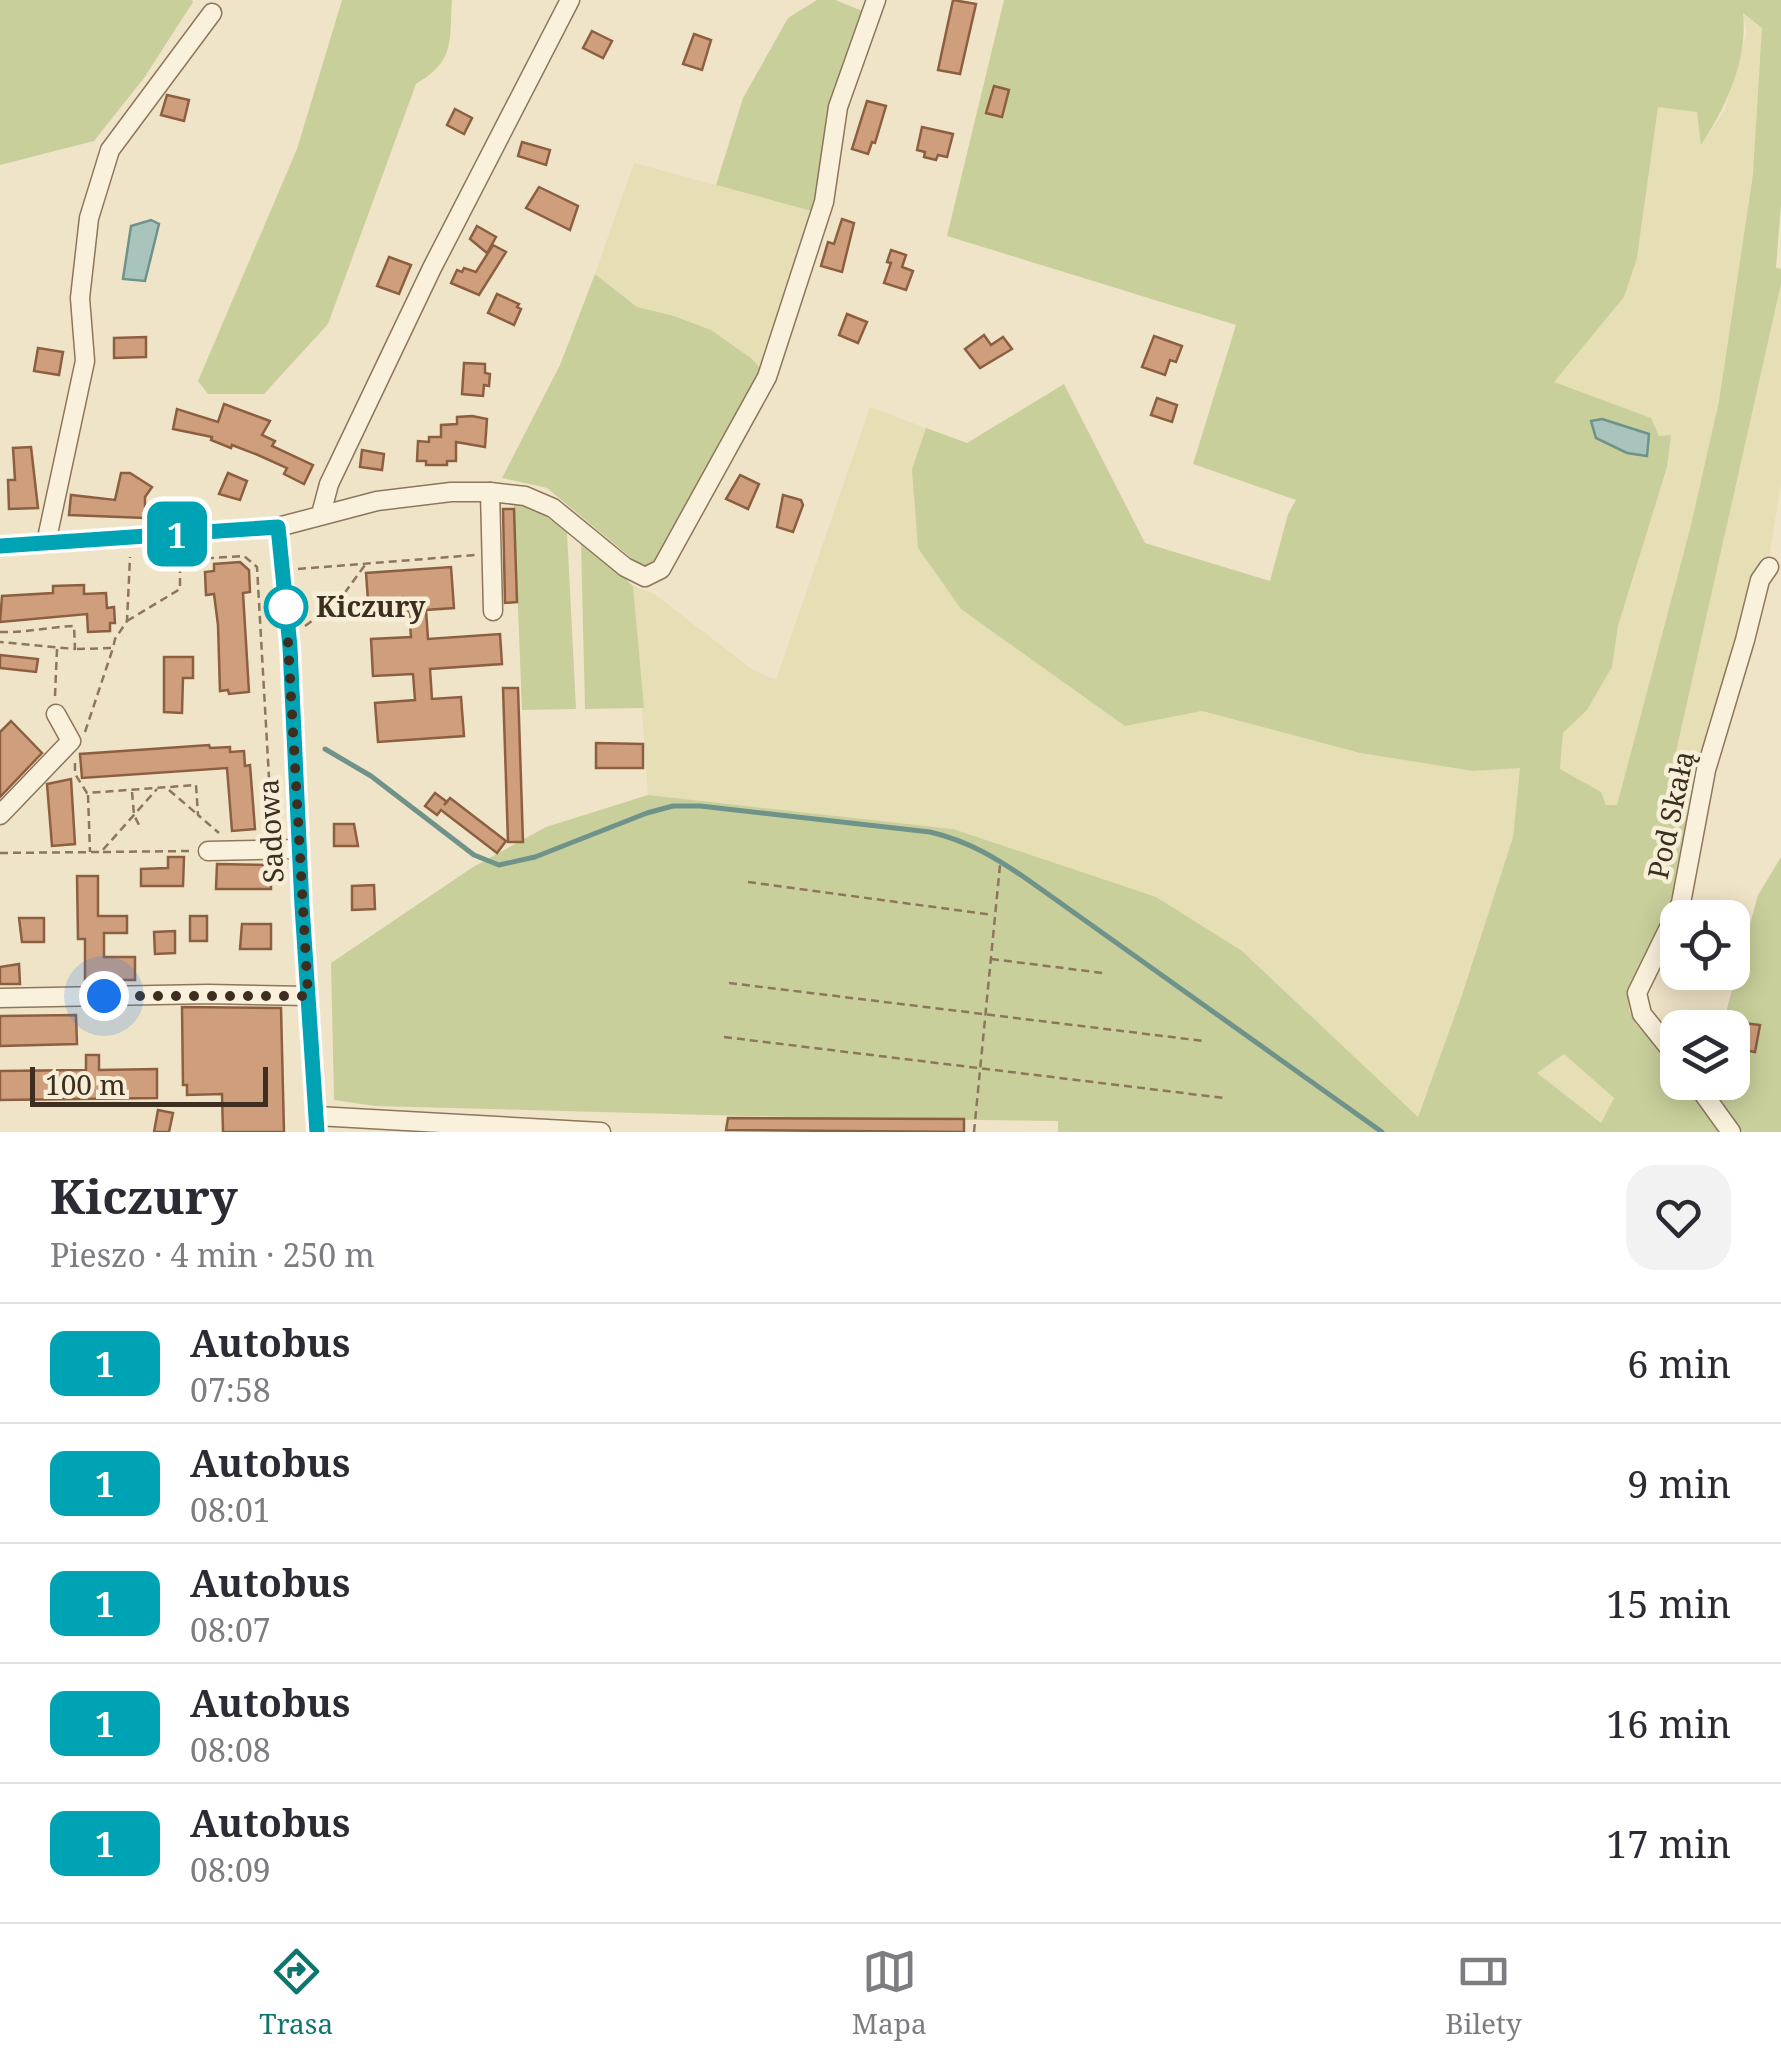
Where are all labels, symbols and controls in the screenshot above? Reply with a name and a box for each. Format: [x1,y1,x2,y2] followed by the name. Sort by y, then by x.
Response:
[144,502,210,566] line badge: 1
[167,511,187,558] text: 1
[265,586,307,628] marker: Kiczury
[316,587,426,625] place label: Kiczury
[1638,747,1702,882] street label: Pod Skałą
[248,778,292,884] street label: Sadowa
[1660,900,1750,1100] map controls
[1660,900,1750,990] button: locate
[79,971,129,1021] your location
[1660,1010,1750,1100] button: layers
[30,1062,268,1106] scale bar
[45,1065,126,1103] text: 100 m
[50,1163,238,1228] text: Kiczury
[1626,1165,1731,1270] button: heart
[50,1233,375,1276] text: Pieszo · 4 min · 250 m
[190,1316,350,1368] text: Autobus
[1627,1337,1731,1389] text: 6 min
[95,1340,115,1387] text: 1
[190,1368,271,1411] text: 07:58
[190,1436,350,1488] text: Autobus
[1627,1457,1731,1509] text: 9 min
[95,1460,115,1507] text: 1
[190,1488,271,1531] text: 08:01
[190,1556,350,1608] text: Autobus
[1606,1577,1731,1629] text: 15 min
[95,1580,115,1627] text: 1
[190,1608,271,1651] text: 08:07
[190,1676,350,1728] text: Autobus
[1606,1697,1731,1749] text: 16 min
[95,1700,115,1747] text: 1
[190,1728,271,1771] text: 08:08
[190,1796,350,1848] text: Autobus
[1606,1817,1731,1869] text: 17 min
[95,1820,115,1867] text: 1
[190,1848,271,1891] text: 08:09
[259,1944,333,2042] tab: Trasa
[852,1944,927,2042] tab: Mapa
[1445,1944,1522,2042] tab: Bilety

